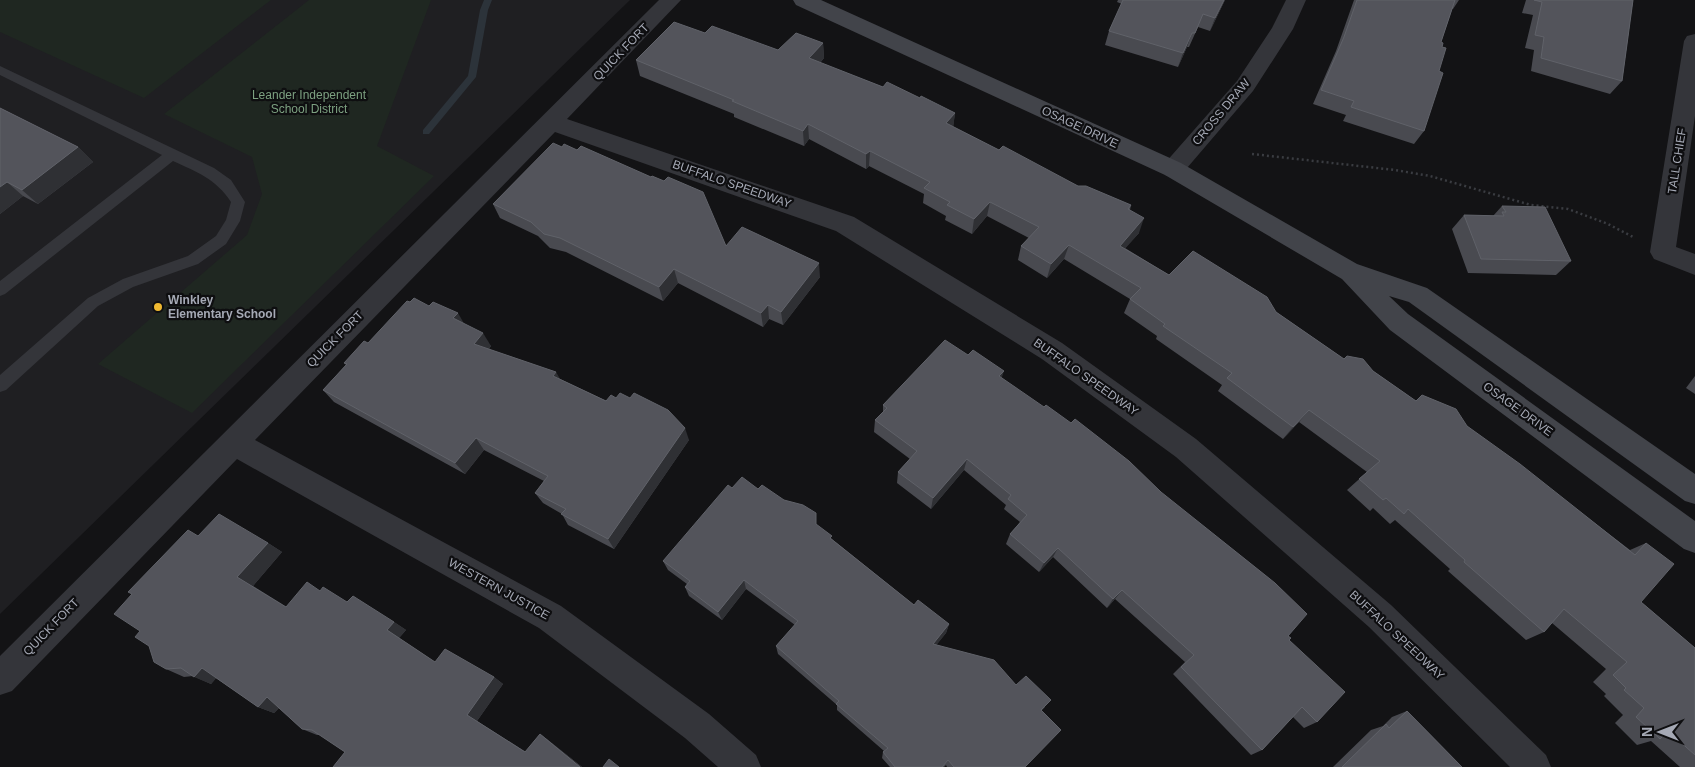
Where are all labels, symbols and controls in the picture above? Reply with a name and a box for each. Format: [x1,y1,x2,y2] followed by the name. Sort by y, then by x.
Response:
[590,20,652,83] street label: QUICK FORT
[1189,75,1253,148] street label: CROSS DRAW
[252,88,367,116] park label: Leander Independent School District
[1040,103,1120,151] street label: OSAGE DRIVE
[1665,127,1689,195] street label: TALL CHIEF
[671,157,793,211] street label: BUFFALO SPEEDWAY
[168,293,276,321] place label: Winkley Elementary School
[152,301,164,313] marker: Winkley Elementary School
[304,307,367,370] street label: QUICK FORT
[1031,336,1141,418] street label: BUFFALO SPEEDWAY
[1480,379,1556,439] street label: OSAGE DRIVE
[446,555,552,623] street label: WESTERN JUSTICE
[1347,587,1447,683] street label: BUFFALO SPEEDWAY
[20,595,82,658] street label: QUICK FORT
[1635,707,1685,757] north arrow
[1639,727,1655,737] text: N

